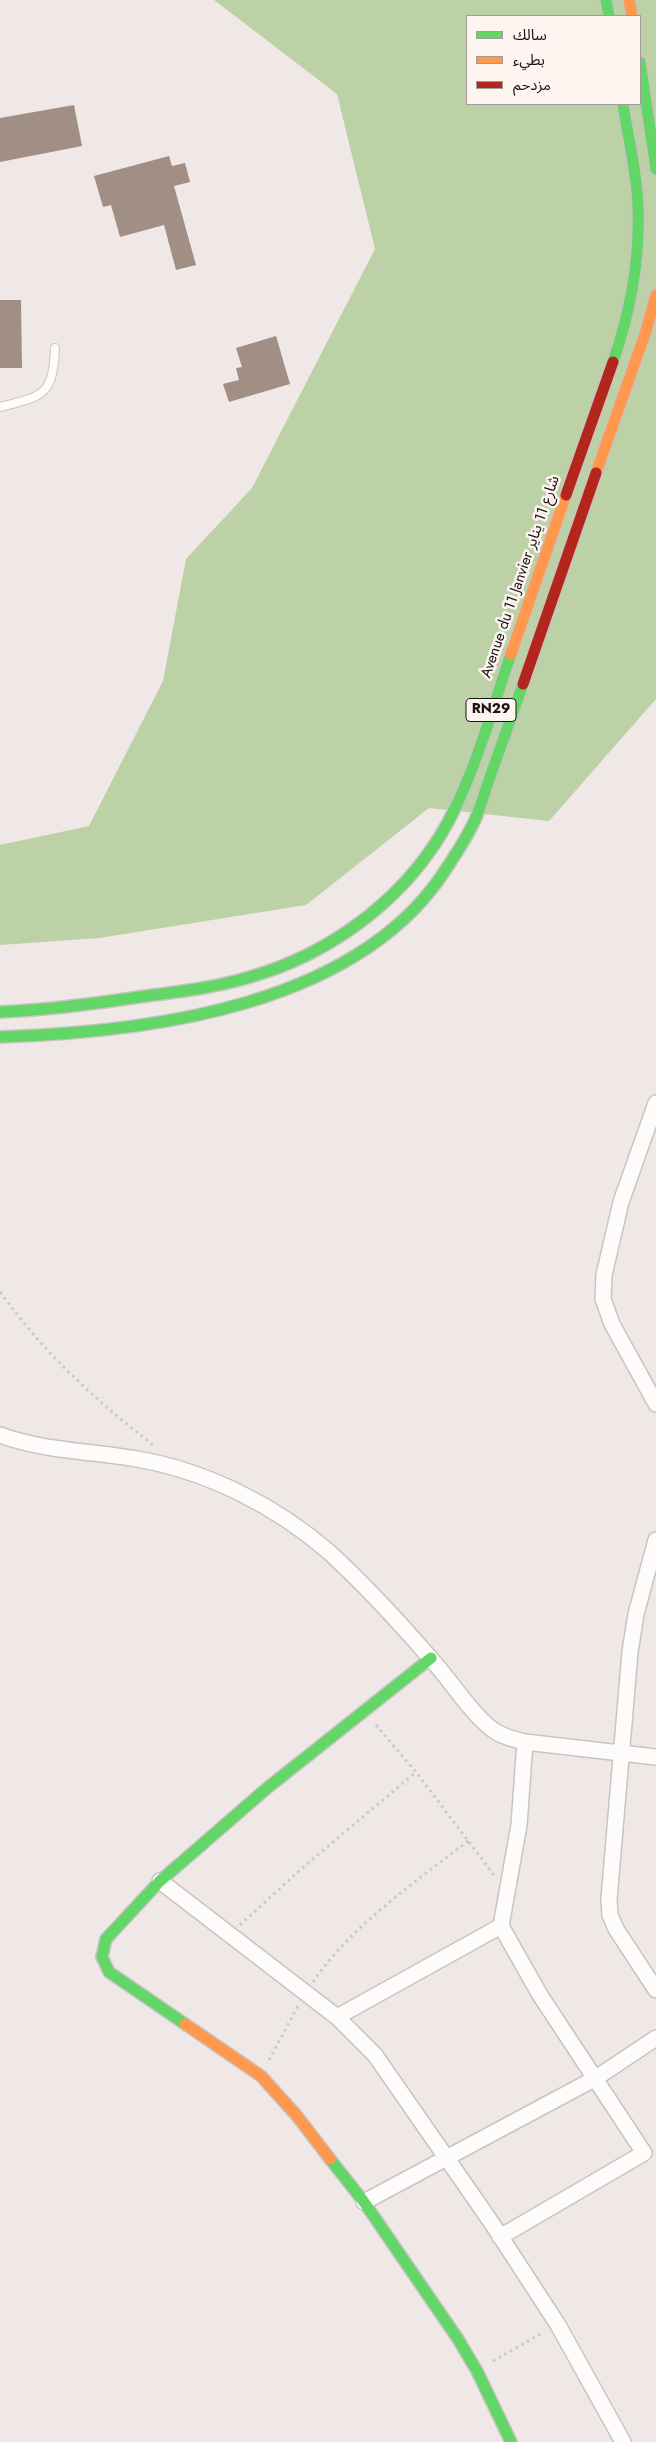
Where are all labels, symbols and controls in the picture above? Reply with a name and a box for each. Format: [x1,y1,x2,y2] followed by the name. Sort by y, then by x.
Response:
[466,15,641,105] legend
[513,24,547,46] text: سالك
[513,49,545,71] text: بطيء
[513,74,551,96] text: مزدحم
[478,473,564,681] street label: Avenue du 11 Janvier شارع 11 يناير
[466,698,516,722] road number: RN29

